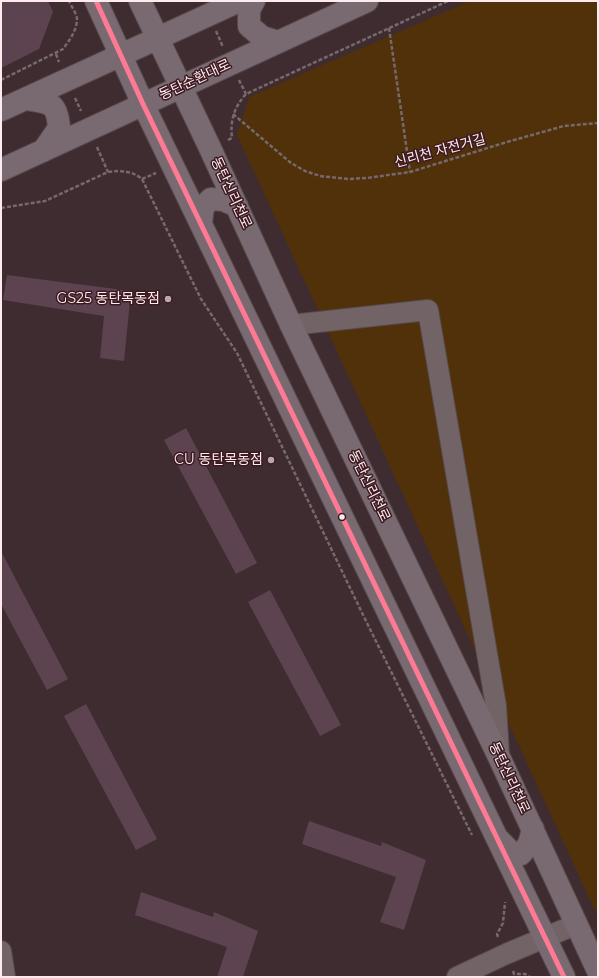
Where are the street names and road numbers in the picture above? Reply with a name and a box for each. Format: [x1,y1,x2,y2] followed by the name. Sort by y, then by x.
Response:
[156,56,234,104] street label: 동탄순환대로
[393,131,487,171] street label: 신리천 자전거길
[207,154,255,232] street label: 동탄신리천로
[345,448,393,524] street label: 동탄신리천로
[485,739,533,817] street label: 동탄신리천로

